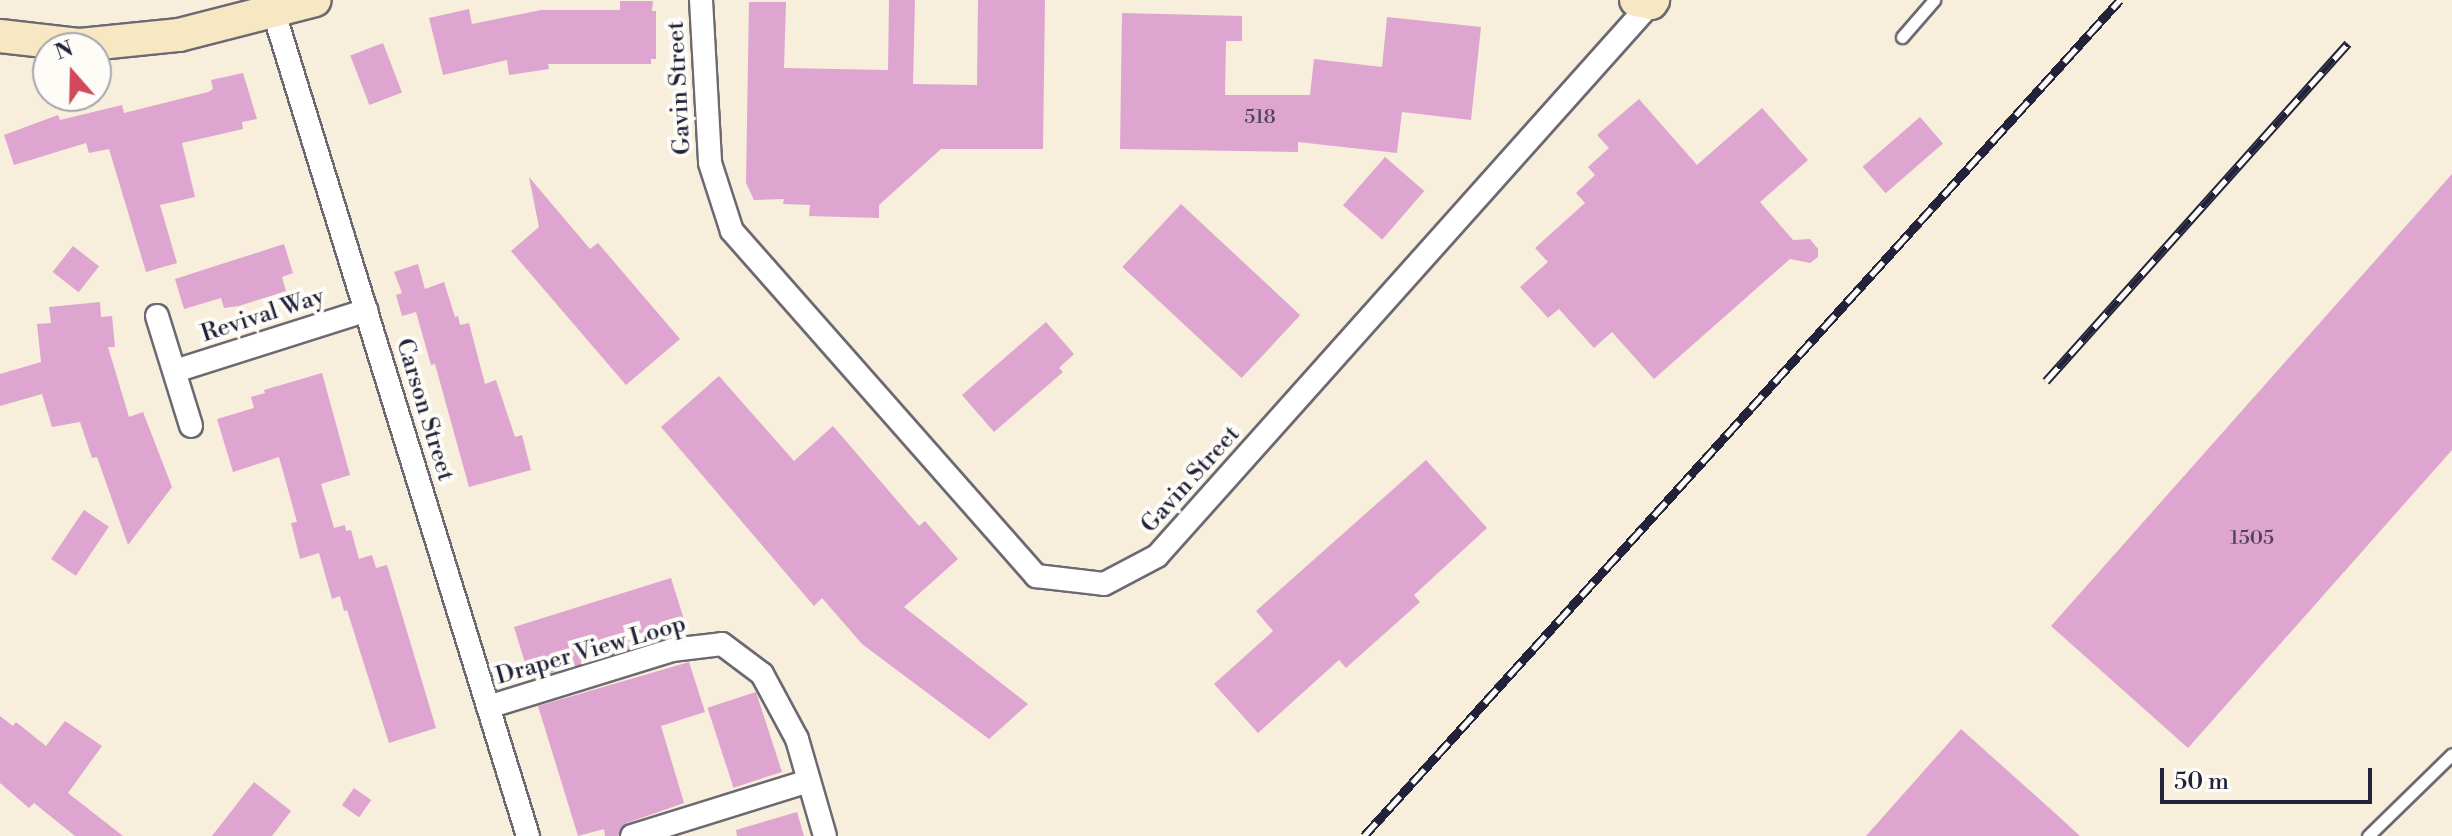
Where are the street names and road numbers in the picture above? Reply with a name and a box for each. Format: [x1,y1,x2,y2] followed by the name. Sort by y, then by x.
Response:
[662,20,698,156] street label: Gavin Street
[198,282,328,350] street label: Revival Way
[389,335,459,485] street label: Carson Street
[1135,421,1247,539] street label: Gavin Street
[493,610,689,692] street label: Draper View Loop

